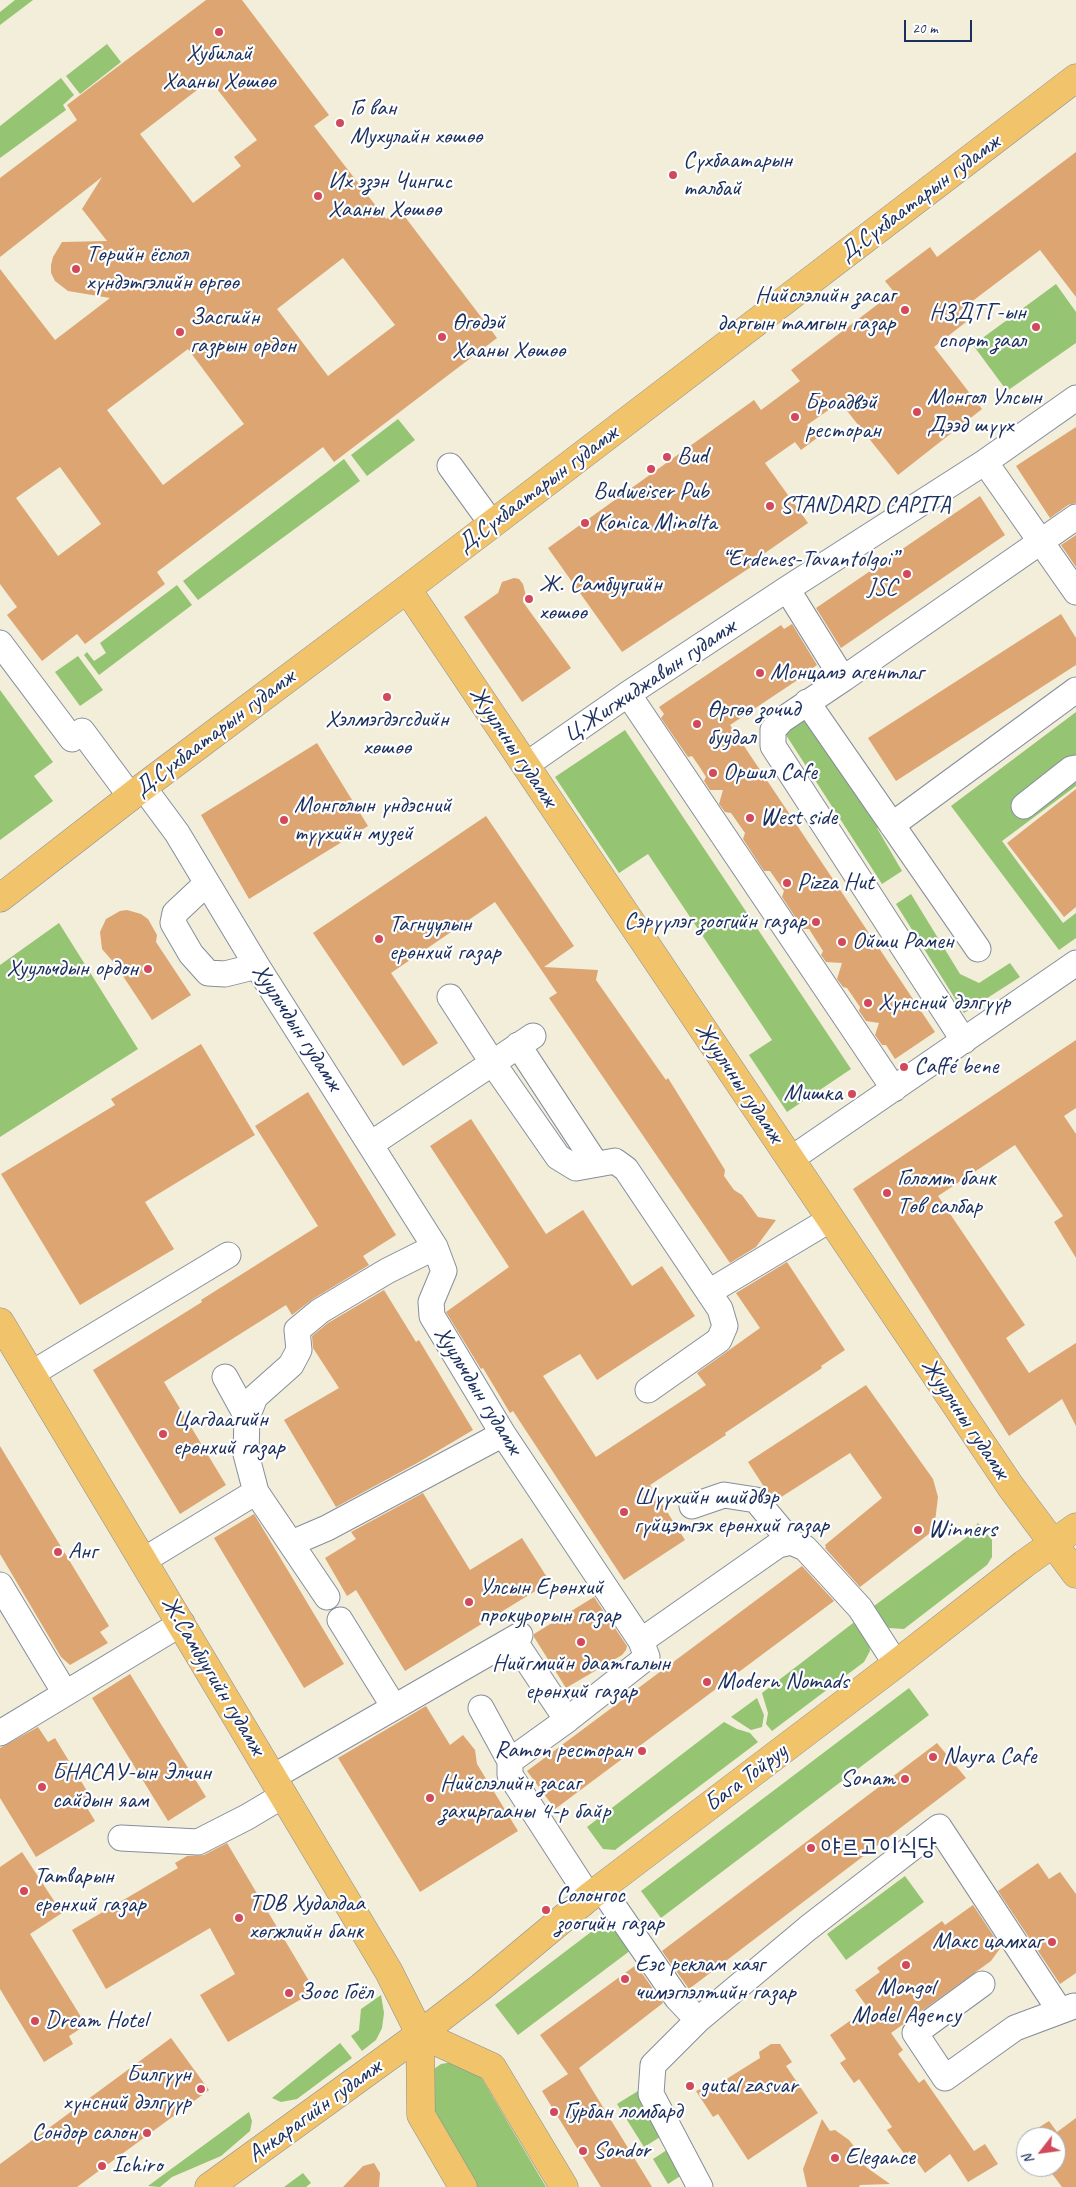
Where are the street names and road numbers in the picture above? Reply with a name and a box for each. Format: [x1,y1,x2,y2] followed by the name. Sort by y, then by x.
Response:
[833,128,1007,268] street label: Д.Сүхбаатарын гудамж
[451,419,625,559] street label: Д.Сүхбаатарын гудамж
[558,613,742,749] street label: Ц.Жигжиджавын гудамж
[128,663,302,803] street label: Д.Сүхбаатарын гудамж
[462,681,564,813] street label: Жуулчны гудамж
[245,959,349,1097] street label: Хуульчдын гудамж
[688,1017,790,1149] street label: Жуулчны гудамж
[427,1322,529,1460] street label: Хуульчдын гудамж
[914,1353,1016,1485] street label: Жуулчны гудамж
[154,1591,272,1761] street label: Ж.Самбуугийн гудамж
[699,1738,793,1818] street label: Бага Тойруу
[242,2053,388,2169] street label: Анкарагийн гудамж

